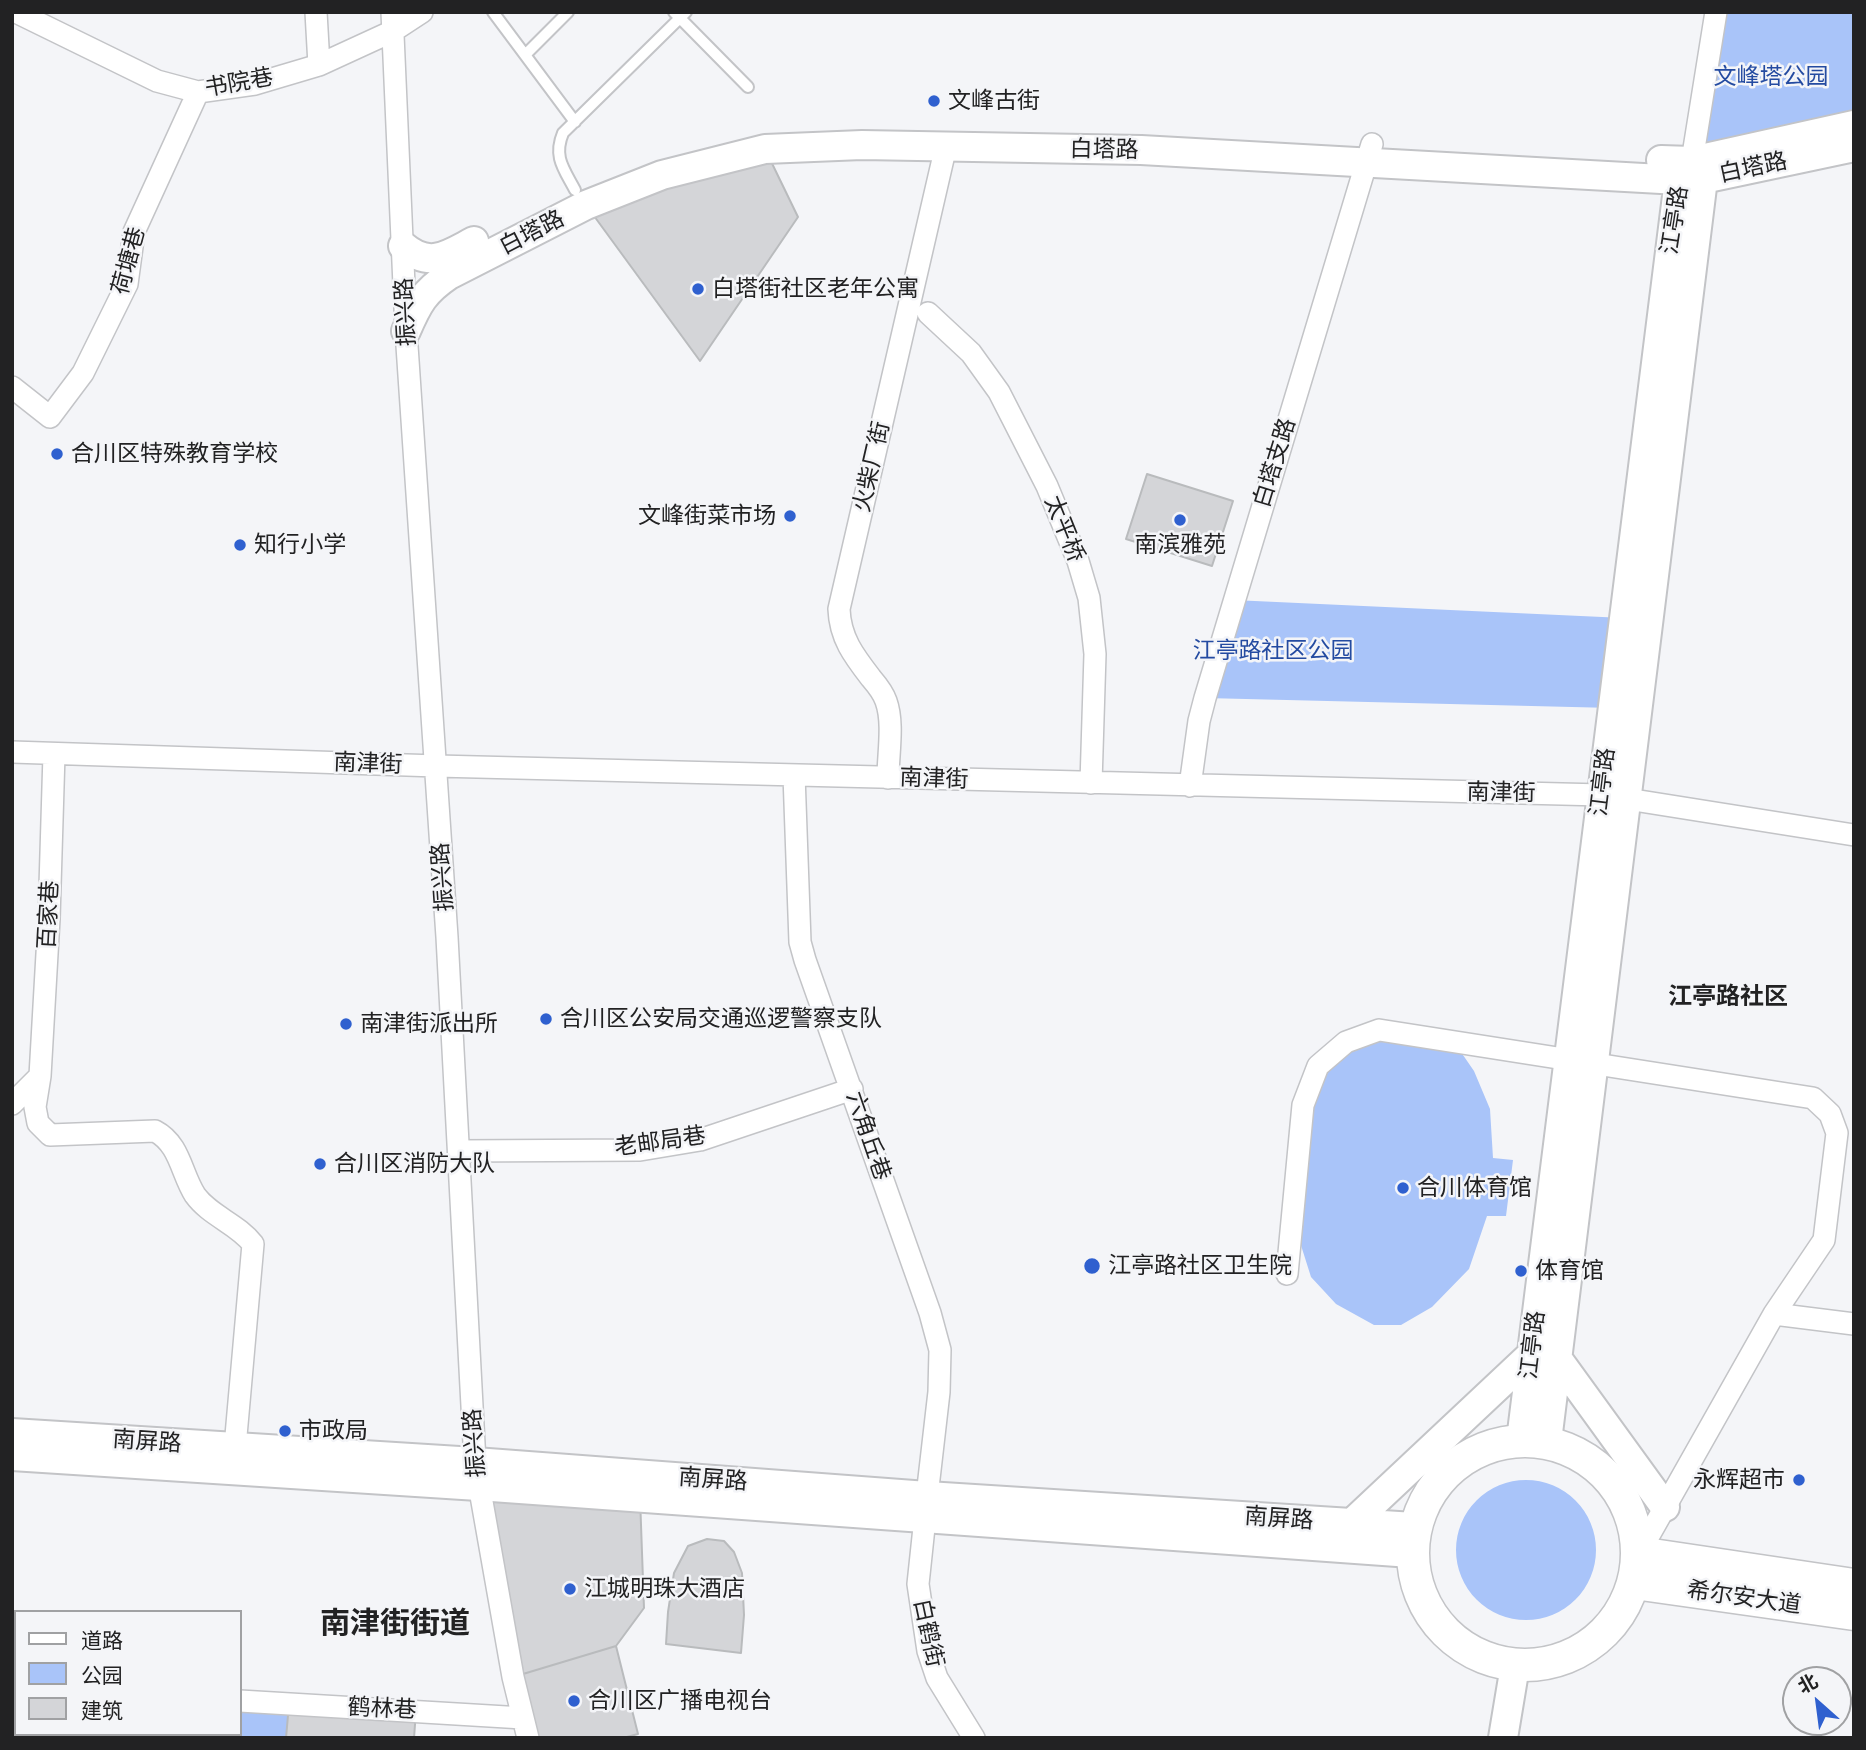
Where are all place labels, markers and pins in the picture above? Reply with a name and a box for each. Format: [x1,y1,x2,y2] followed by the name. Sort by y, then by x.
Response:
[948,87,1040,115] place label: 文峰古街
[926,93,942,109] marker: 文峰古街
[712,275,919,303] place label: 白塔街社区老年公寓
[690,281,706,297] marker: 白塔街社区老年公寓
[71,440,278,468] place label: 合川区特殊教育学校
[49,446,65,462] marker: 合川区特殊教育学校
[638,502,776,530] place label: 文峰街菜市场
[782,508,798,524] marker: 文峰街菜市场
[1172,512,1188,528] marker: 南滨雅苑
[254,531,346,559] place label: 知行小学
[1134,531,1226,559] place label: 南滨雅苑
[232,537,248,553] marker: 知行小学
[560,1005,882,1033] place label: 合川区公安局交通巡逻警察支队
[360,1010,498,1038] place label: 南津街派出所
[538,1011,554,1027] marker: 合川区公安局交通巡逻警察支队
[338,1016,354,1032] marker: 南津街派出所
[334,1150,495,1178] place label: 合川区消防大队
[312,1156,328,1172] marker: 合川区消防大队
[1417,1174,1532,1202] place label: 合川体育馆
[1395,1180,1411,1196] marker: 合川体育馆
[1108,1252,1292,1280] place label: 江亭路社区卫生院
[1082,1256,1102,1276] marker: 江亭路社区卫生院
[1535,1257,1604,1285] place label: 体育馆
[1513,1263,1529,1279] marker: 体育馆
[299,1417,368,1445] place label: 市政局
[277,1423,293,1439] marker: 市政局
[1693,1466,1785,1494] place label: 永辉超市
[1791,1472,1807,1488] marker: 永辉超市
[584,1575,745,1603] place label: 江城明珠大酒店
[562,1581,578,1597] marker: 江城明珠大酒店
[588,1687,772,1715] place label: 合川区广播电视台
[566,1693,582,1709] marker: 合川区广播电视台

